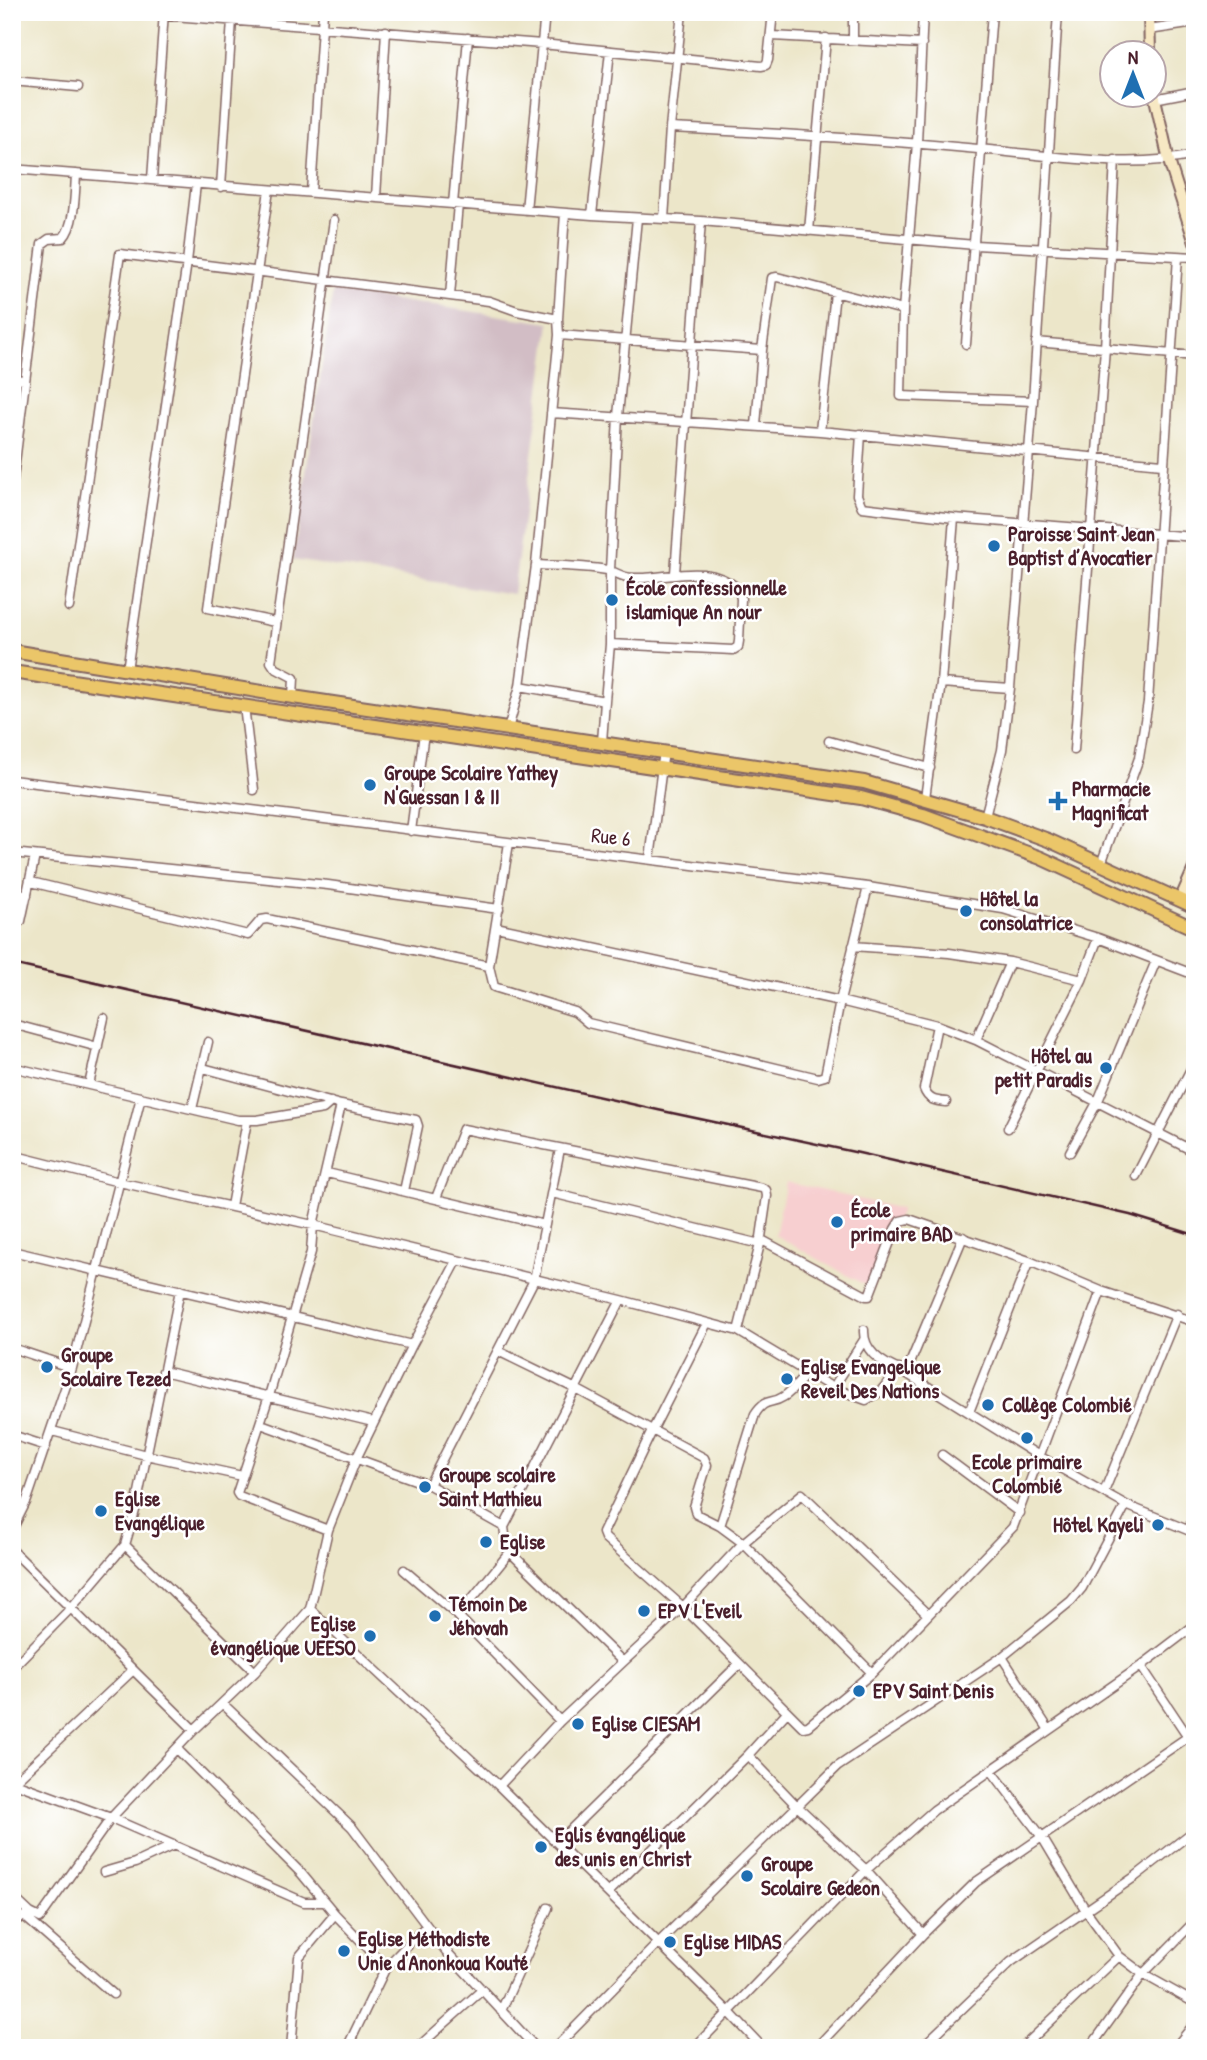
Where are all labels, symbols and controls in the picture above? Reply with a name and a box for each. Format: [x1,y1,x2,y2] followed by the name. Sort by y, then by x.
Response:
[1098,38,1168,108] north arrow
[1128,44,1138,70] text: N
[1008,519,1155,573] place label: Paroisse Saint Jean Baptist d’Avocatier
[986,538,1002,554] marker: Paroisse Saint Jean Baptist d’Avocatier
[626,573,787,627] place label: École confessionnelle islamique An nour
[604,592,620,608] marker: École confessionnelle islamique An nour
[384,758,558,811] place label: Groupe Scolaire Yathey N'Guessan I & II
[1072,774,1152,828] place label: Pharmacie Magnificat
[362,777,378,793] marker: Groupe Scolaire Yathey N'Guessan I & II
[1050,793,1066,809] marker: Pharmacie Magnificat
[590,820,632,853] street label: Rue 6
[980,884,1074,937] place label: Hôtel la consolatrice
[958,903,974,919] marker: Hôtel la consolatrice
[995,1041,1093,1095] place label: Hôtel au petit Paradis
[1098,1060,1114,1076] marker: Hôtel au petit Paradis
[851,1195,953,1249] place label: École primaire BAD
[829,1214,845,1230] marker: École primaire BAD
[61,1340,172,1393] place label: Groupe Scolaire Tezed
[801,1352,942,1405] place label: Eglise Evangelique Reveil Des Nations
[39,1359,55,1375] marker: Groupe Scolaire Tezed
[779,1371,795,1387] marker: Eglise Evangelique Reveil Des Nations
[1002,1390,1133,1420] place label: Collège Colombié
[980,1397,996,1413] marker: Collège Colombié
[1019,1430,1035,1446] marker: Ecole primaire Colombié
[972,1447,1083,1500] place label: Ecole primaire Colombié
[439,1460,557,1513] place label: Groupe scolaire Saint Mathieu
[417,1479,433,1495] marker: Groupe scolaire Saint Mathieu
[115,1484,206,1538] place label: Eglise Evangélique
[93,1503,109,1519] marker: Eglise Evangélique
[1053,1510,1144,1540] place label: Hôtel Kayeli
[1150,1517,1166,1533] marker: Hôtel Kayeli
[500,1527,546,1557] place label: Eglise
[478,1534,494,1550] marker: Eglise
[448,1589,528,1642] place label: Témoin De Jéhovah
[658,1596,742,1625] place label: EPV L'Eveil
[636,1603,652,1619] marker: EPV L'Eveil
[427,1608,443,1624] marker: Témoin De Jéhovah
[211,1609,357,1663] place label: Eglise évangélique UEESO
[362,1628,378,1644] marker: Eglise évangélique UEESO
[873,1676,994,1705] place label: EPV Saint Denis
[851,1683,867,1699] marker: EPV Saint Denis
[592,1709,700,1739] place label: Eglise CIESAM
[570,1716,586,1732] marker: Eglise CIESAM
[555,1820,692,1873] place label: Eglis évangélique des unis en Christ
[533,1839,549,1855] marker: Eglis évangélique des unis en Christ
[761,1849,880,1902] place label: Groupe Scolaire Gedeon
[739,1868,755,1884] marker: Groupe Scolaire Gedeon
[358,1924,529,1977] place label: Eglise Méthodiste Unie d'Anonkoua Kouté
[684,1927,782,1957] place label: Eglise MIDAS
[662,1934,678,1950] marker: Eglise MIDAS
[336,1943,352,1959] marker: Eglise Méthodiste Unie d'Anonkoua Kouté

